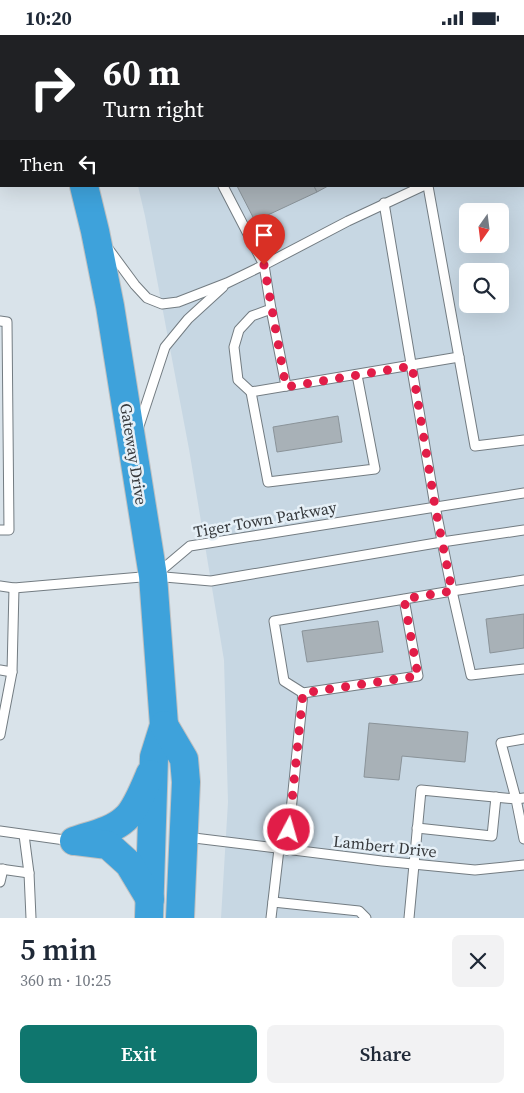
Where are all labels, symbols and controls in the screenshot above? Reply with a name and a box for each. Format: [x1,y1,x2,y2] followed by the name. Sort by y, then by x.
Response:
[25,5,72,31] text: 10:20
[103,49,180,97] text: 60 m
[20,55,85,120] icon: right
[103,94,204,124] text: Turn right
[74,150,102,178] icon: left
[20,151,64,177] text: Then
[459,203,509,253] north arrow
[459,203,509,313] map controls
[243,214,285,265] pin
[250,221,278,249] icon: arrive
[459,263,509,313] button: search
[115,402,153,506] street label: Gateway Drive
[192,495,339,542] street label: Tiger Town Parkway
[262,803,314,855] position arrow
[332,830,438,862] street label: Lambert Drive
[20,929,97,970] text: 5 min
[452,935,504,987] button: close
[20,969,111,991] text: 360 m · 10:25
[20,1025,257,1083] button: Exit
[267,1025,504,1083] button: Share

